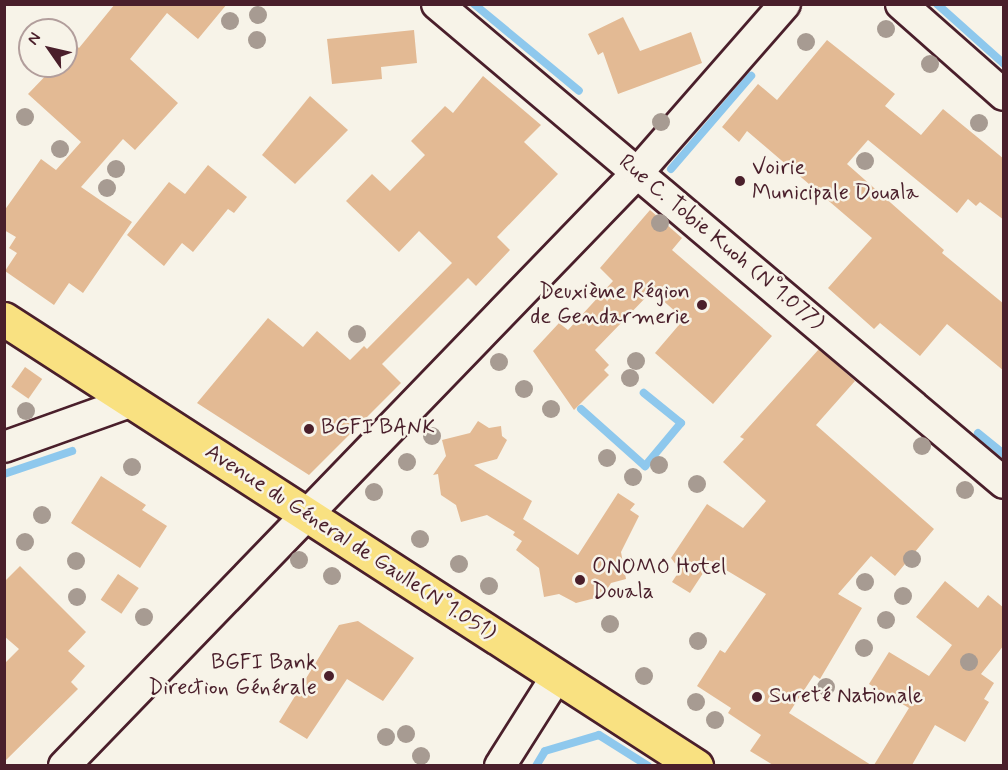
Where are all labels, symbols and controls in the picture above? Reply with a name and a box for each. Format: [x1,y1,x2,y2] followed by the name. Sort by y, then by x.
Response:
[18,18,78,78] north arrow
[23,28,46,49] text: N
[613,149,829,337] street label: Rue C. Tobie Kuoh (N°1.077)
[752,155,917,206] place label: Voirie Municipale Douala
[733,174,747,188] marker: Voirie Municipale Douala
[537,279,690,330] place label: Deuxième Région de Gendarmerie
[695,298,709,312] marker: Deuxième Région de Gendarmerie
[321,416,435,442] place label: BGFI BANK
[302,422,316,436] marker: BGFI BANK
[199,438,501,648] street label: Avenue du Géneral de Gaulle(N°1.051)
[592,554,721,606] place label: ONOMO Hotel Douala
[573,573,587,587] marker: ONOMO Hotel Douala
[149,650,317,702] place label: BGFI Bank Direction Générale
[322,669,336,683] marker: BGFI Bank Direction Générale
[769,684,923,710] place label: Sureté Nationale
[750,690,764,704] marker: Sureté Nationale

